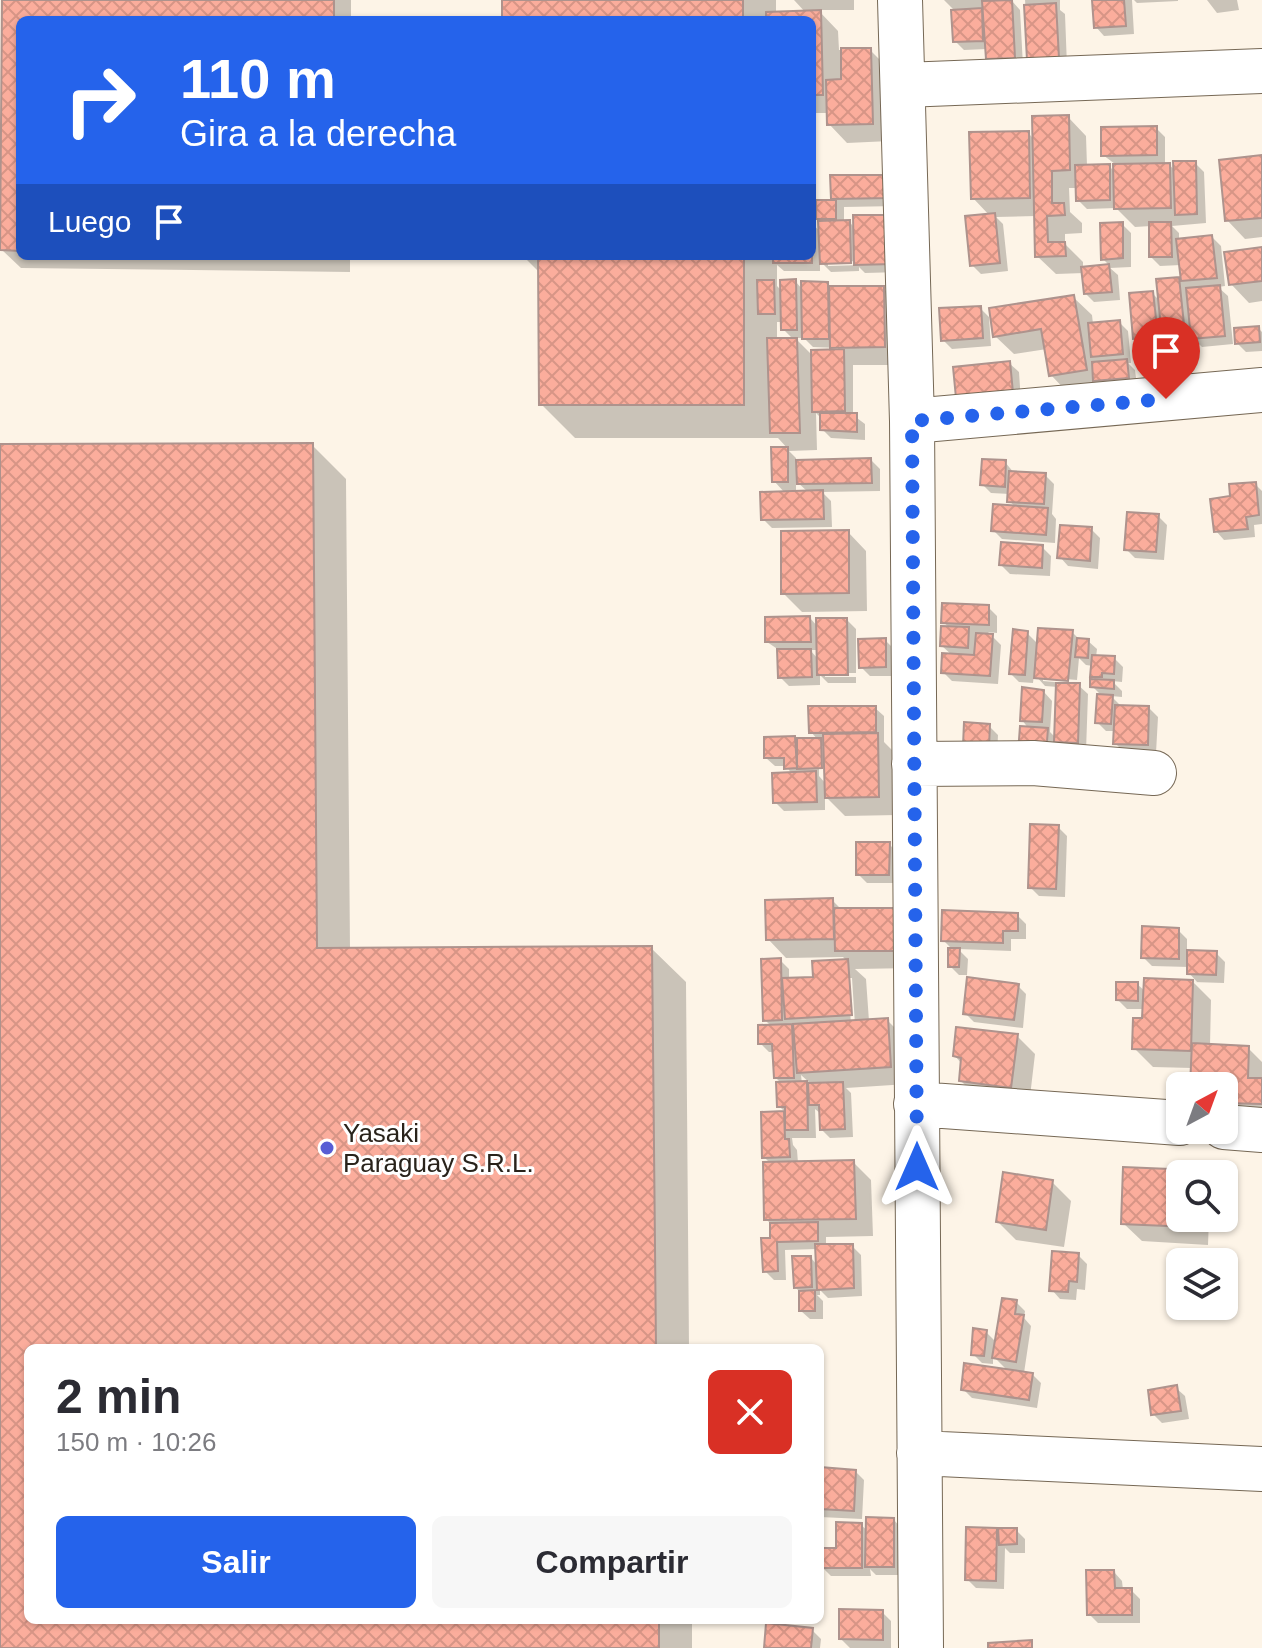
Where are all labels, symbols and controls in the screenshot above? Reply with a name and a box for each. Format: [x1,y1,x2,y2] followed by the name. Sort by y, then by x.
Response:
[180,47,336,110] text: 110 m
[48,48,152,152] icon: right
[180,113,456,154] text: Gira a la derecha
[147,200,191,244] icon: arrive
[48,205,131,238] text: Luego
[1132,317,1200,399] pin
[1144,329,1188,373] icon: arrive
[1166,1072,1238,1144] north arrow
[1166,1072,1238,1320] map controls
[343,1118,534,1178] place label: Yasaki Paraguay S.R.L.
[875,1125,959,1209] position arrow
[318,1139,336,1157] marker: Yasaki Paraguay S.R.L.
[1166,1160,1238,1232] button: search
[1166,1248,1238,1320] button: layers
[56,1370,181,1423] text: 2 min
[708,1370,792,1454] button: close
[56,1427,216,1457] text: 150 m · 10:26
[56,1516,416,1608] button: Salir
[432,1516,792,1608] button: Compartir

